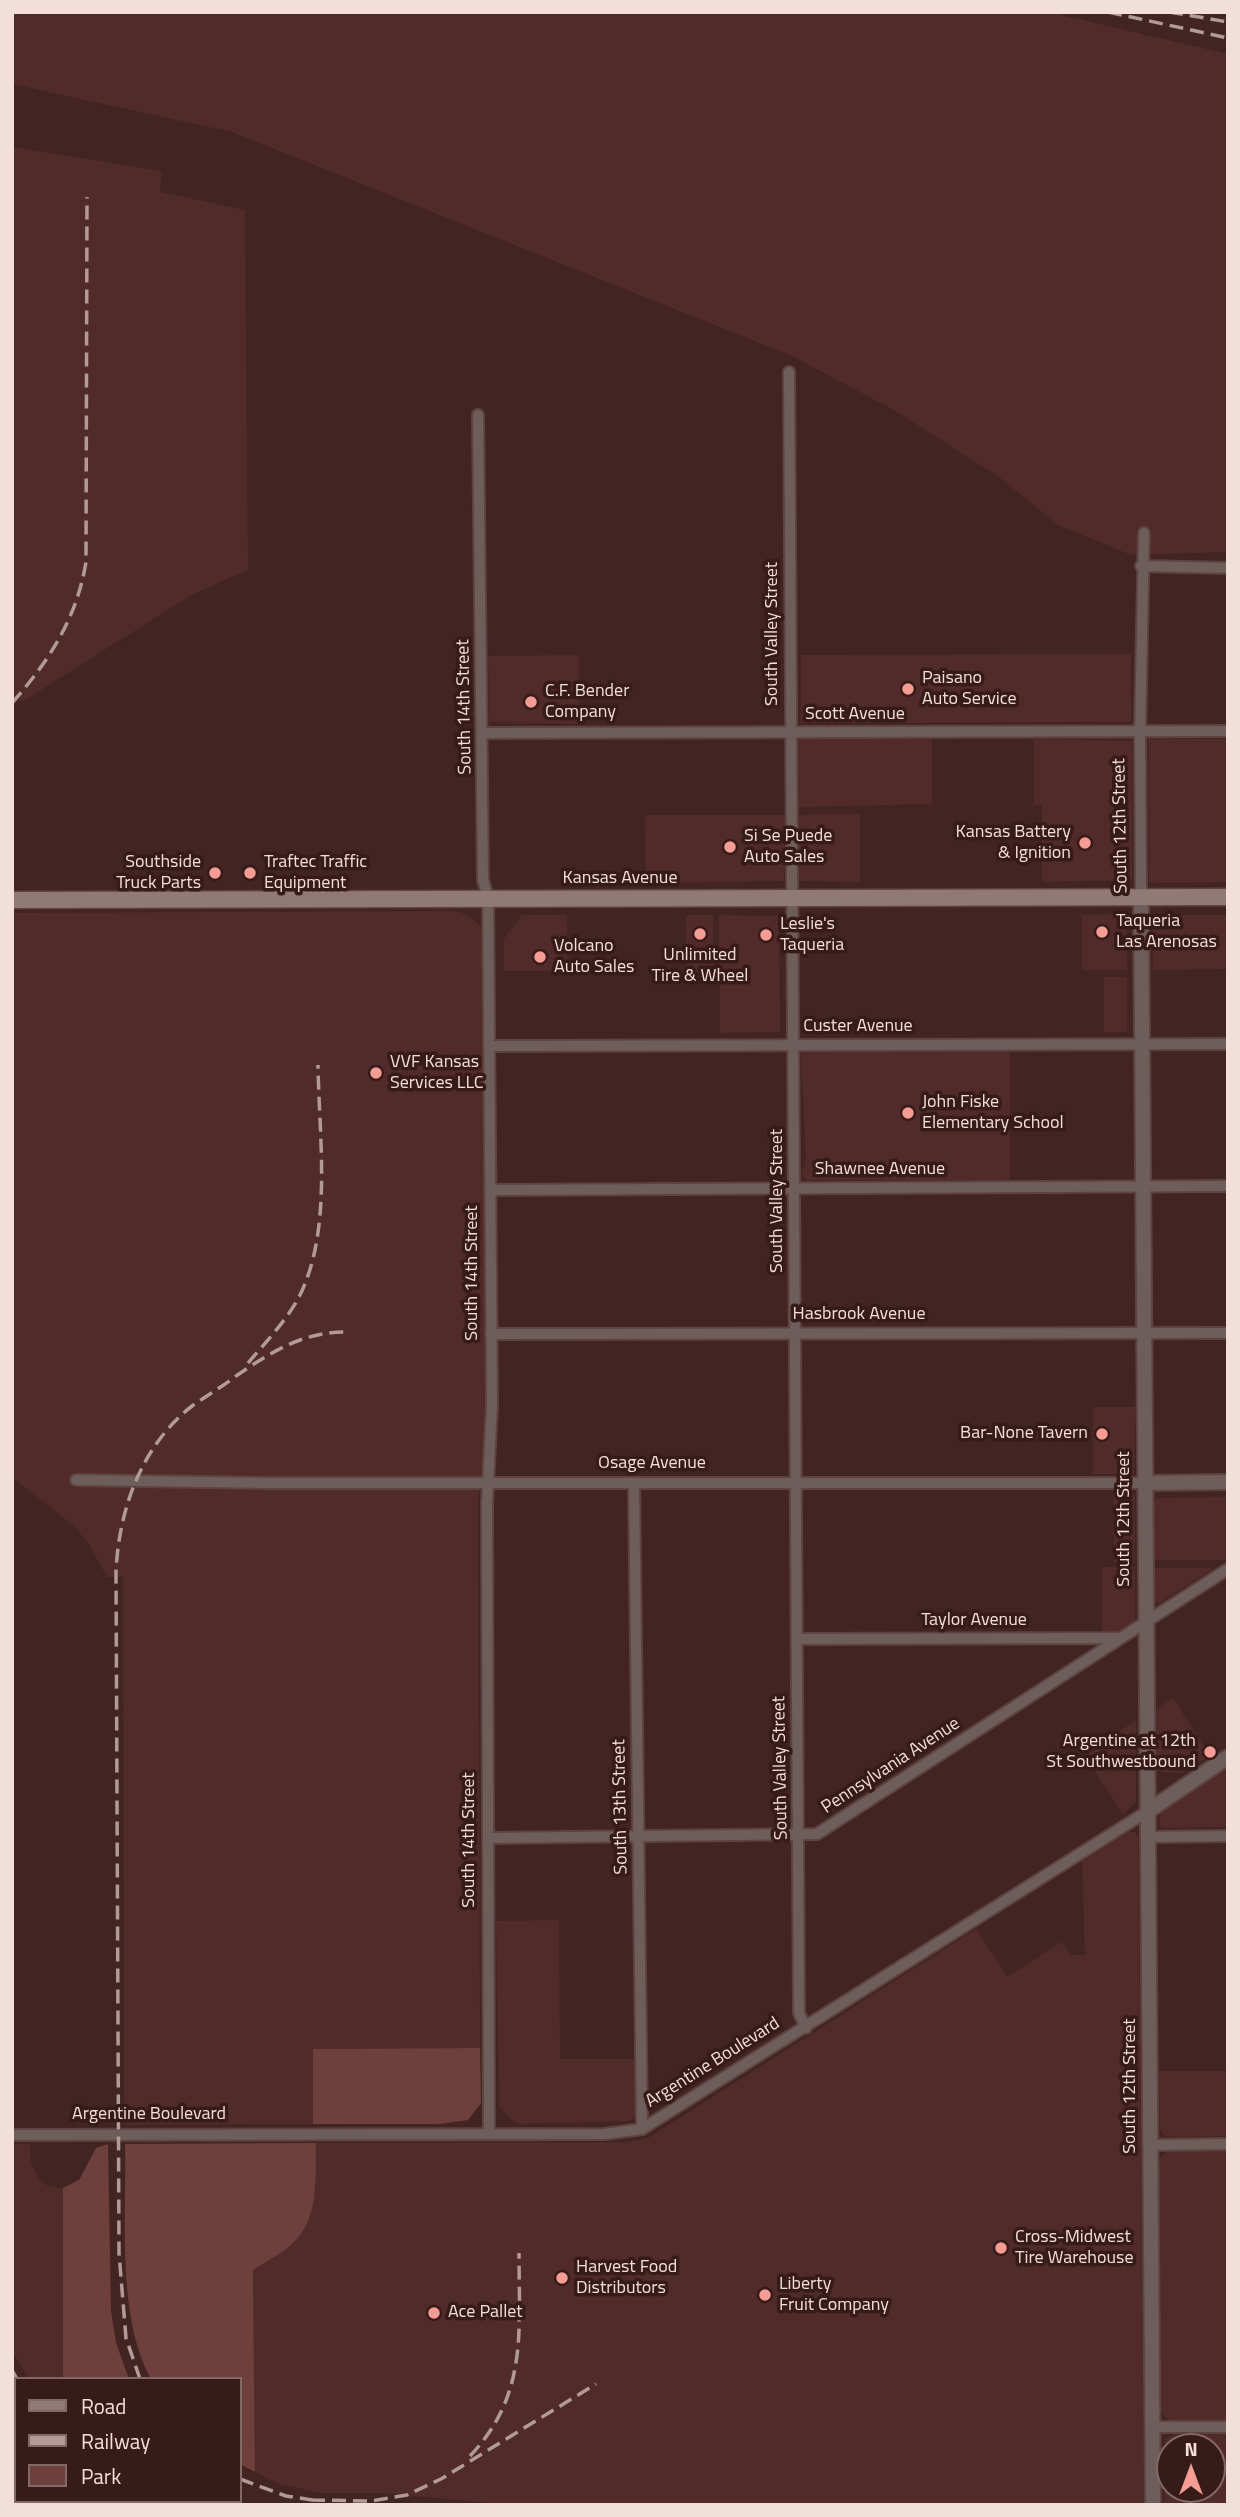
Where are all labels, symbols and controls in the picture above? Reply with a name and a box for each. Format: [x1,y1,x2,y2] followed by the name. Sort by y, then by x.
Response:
[762,562,784,706] street label: South Valley Street
[453,639,477,775] street label: South 14th Street
[922,668,1017,710] place label: Paisano Auto Service
[545,681,629,724] place label: C.F. Bender Company
[900,681,916,697] marker: Paisano Auto Service
[523,694,539,710] marker: C.F. Bender Company
[805,704,905,726] street label: Scott Avenue
[1109,758,1133,894] street label: South 12th Street
[956,822,1071,864] place label: Kansas Battery & Ignition
[744,826,832,868] place label: Si Se Puede Auto Sales
[1077,835,1093,851] marker: Kansas Battery & Ignition
[722,839,738,855] marker: Si Se Puede Auto Sales
[116,852,201,894] place label: Southside Truck Parts
[264,852,367,894] place label: Traftec Traffic Equipment
[207,865,223,881] marker: Southside Truck Parts
[242,865,258,881] marker: Traftec Traffic Equipment
[563,868,677,890] street label: Kansas Avenue
[1116,911,1217,954] place label: Taqueria Las Arenosas
[780,914,844,956] place label: Leslie's Taqueria
[1094,924,1110,940] marker: Taqueria Las Arenosas
[692,926,708,942] marker: Unlimited Tire & Wheel
[758,927,774,943] marker: Leslie's Taqueria
[554,936,634,978] place label: Volcano Auto Sales
[652,945,748,988] place label: Unlimited Tire & Wheel
[532,949,548,965] marker: Volcano Auto Sales
[803,1016,913,1038] street label: Custer Avenue
[390,1052,484,1094] place label: VVF Kansas Services LLC
[368,1065,384,1081] marker: VVF Kansas Services LLC
[922,1092,1064,1134] place label: John Fiske Elementary School
[900,1105,916,1121] marker: John Fiske Elementary School
[767,1129,789,1273] street label: South Valley Street
[815,1159,945,1181] street label: Shawnee Avenue
[462,1205,484,1341] street label: South 14th Street
[793,1304,925,1326] street label: Hasbrook Avenue
[960,1423,1088,1445] place label: Bar-None Tavern
[1094,1426,1110,1442] marker: Bar-None Tavern
[1114,1451,1136,1587] street label: South 12th Street
[598,1453,706,1475] street label: Osage Avenue
[921,1610,1027,1632] street label: Taylor Avenue
[769,1696,793,1840] street label: South Valley Street
[818,1713,964,1819] street label: Pennsylvania Avenue
[1046,1731,1196,1774] place label: Argentine at 12th St Southwestbound
[609,1739,633,1875] street label: South 13th Street
[1202,1744,1218,1760] marker: Argentine at 12th St Southwestbound
[459,1772,481,1908] street label: South 14th Street
[642,2013,784,2113] street label: Argentine Boulevard
[1120,2018,1142,2154] street label: South 12th Street
[72,2104,226,2126] street label: Argentine Boulevard
[1015,2227,1134,2270] place label: Cross-Midwest Tire Warehouse
[993,2240,1009,2256] marker: Cross-Midwest Tire Warehouse
[576,2257,677,2300] place label: Harvest Food Distributors
[554,2270,570,2286] marker: Harvest Food Distributors
[779,2274,889,2316] place label: Liberty Fruit Company
[757,2287,773,2303] marker: Liberty Fruit Company
[448,2302,523,2324] place label: Ace Pallet
[426,2305,442,2321] marker: Ace Pallet
[14,2377,242,2503] legend
[81,2390,126,2422] text: Road
[81,2425,150,2457] text: Railway
[1156,2433,1226,2503] north arrow
[1184,2434,1198,2463] text: N
[81,2460,121,2492] text: Park

